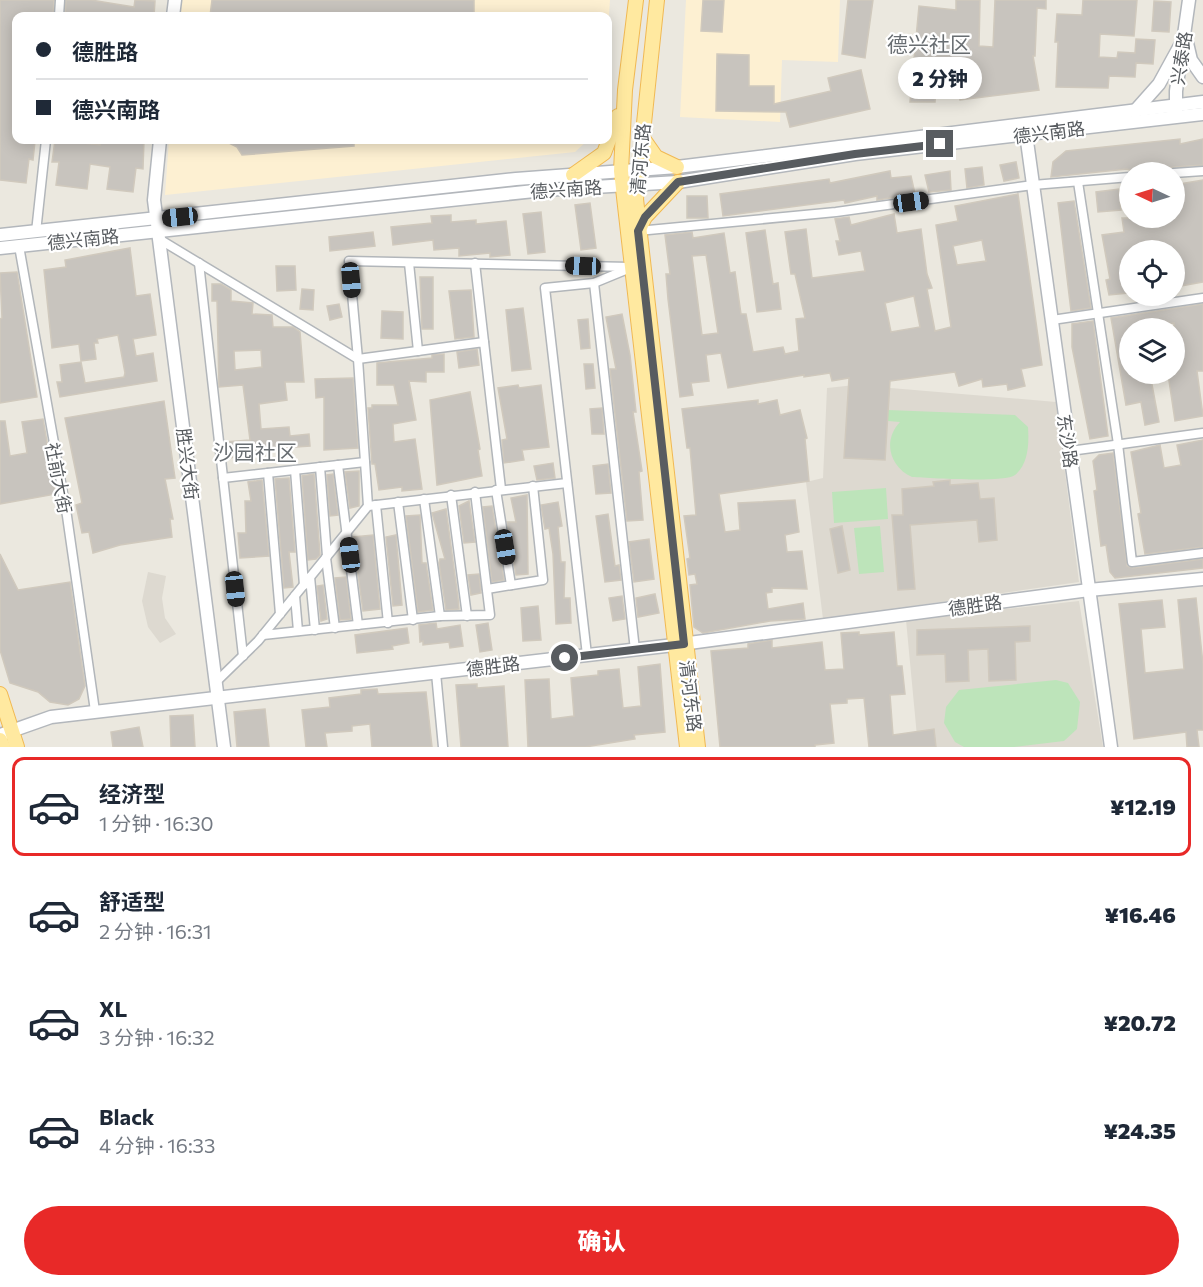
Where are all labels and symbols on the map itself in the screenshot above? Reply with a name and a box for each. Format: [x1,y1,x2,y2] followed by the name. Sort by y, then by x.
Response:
[1166,30,1196,86] street label: 兴泰路
[887,31,971,56] district label: 德兴社区
[898,57,982,99] callout: 2 分钟
[1012,117,1086,147] street label: 德兴南路
[626,122,654,196] street label: 清河东路
[926,130,953,157] route end
[1119,162,1185,228] north arrow
[529,176,603,202] street label: 德兴南路
[892,191,930,213] car
[161,206,199,228] car
[46,224,120,254] street label: 德兴南路
[565,256,601,276] car
[340,261,362,299] car
[1053,413,1083,469] street label: 东沙路
[173,427,203,501] street label: 胜兴大街
[213,439,297,464] district label: 沙园社区
[41,441,77,515] street label: 社前大街
[493,528,517,566] car
[339,536,361,574] car
[224,570,246,608] car
[947,590,1003,620] street label: 德胜路
[551,644,578,671] route start
[465,652,521,680] street label: 德胜路
[676,659,706,733] street label: 清河东路

